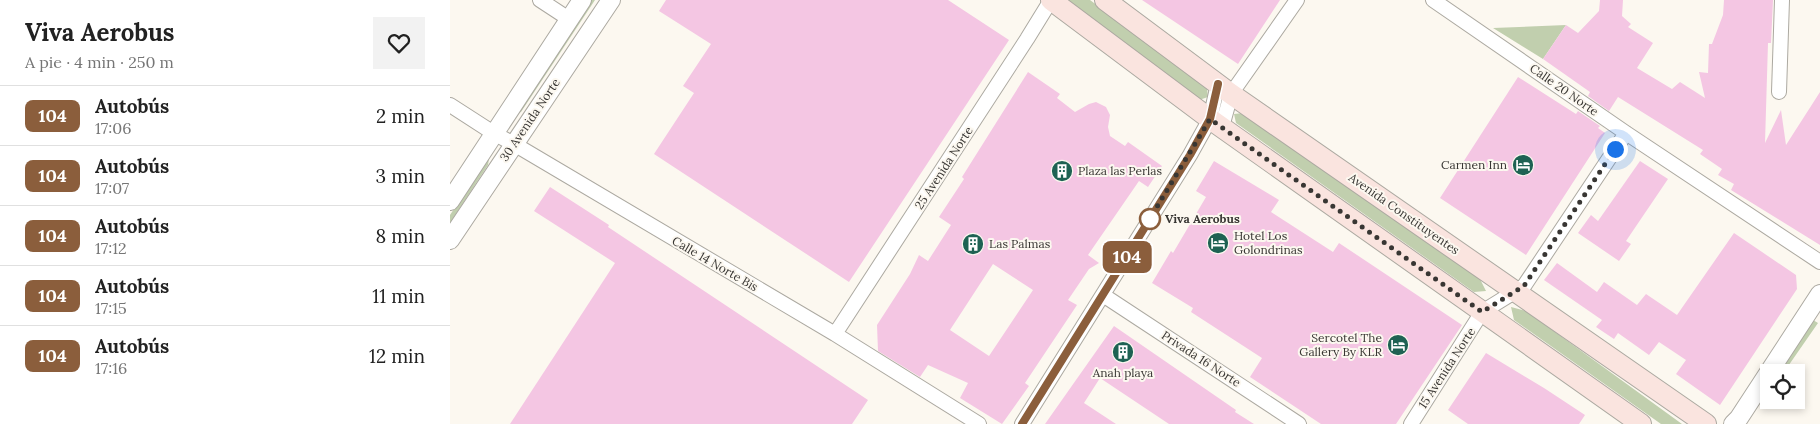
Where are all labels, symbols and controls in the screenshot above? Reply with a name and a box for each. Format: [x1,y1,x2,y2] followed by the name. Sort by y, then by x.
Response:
[25,17,174,48] text: Viva Aerobus
[373,17,425,69] button: heart
[25,52,174,72] text: A pie · 4 min · 250 m
[1527,60,1602,119] street label: Calle 20 Norte
[496,75,563,164] street label: 30 Avenida Norte
[95,94,169,118] text: Autobús
[38,104,67,127] text: 104
[376,104,425,128] text: 2 min
[95,118,131,138] text: 17:06
[911,123,976,212] street label: 25 Avenida Norte
[1603,137,1628,162] your location
[1511,153,1535,177] hotel icon: Carmen Inn
[95,154,169,178] text: Autobús
[1441,157,1507,172] place label: Carmen Inn
[1050,159,1074,183] building icon: Plaza las Perlas
[1078,163,1163,178] place label: Plaza las Perlas
[38,164,67,187] text: 104
[376,164,425,188] text: 3 min
[1345,169,1463,258] street label: Avenida Constituyentes
[95,178,129,198] text: 17:07
[1139,208,1161,230] marker: Viva Aerobus
[1165,211,1240,226] place label: Viva Aerobus
[95,214,169,238] text: Autobús
[38,224,67,247] text: 104
[375,224,425,248] text: 8 min
[1234,228,1303,257] place label: Hotel Los Golondrinas
[1206,231,1230,255] hotel icon: Hotel Los Golondrinas
[961,232,985,256] building icon: Las Palmas
[670,233,761,294] street label: Calle 14 Norte Bis
[989,236,1051,251] place label: Las Palmas
[95,238,127,258] text: 17:12
[1098,241,1156,273] line badge: 104
[1113,245,1141,268] text: 104
[95,274,169,298] text: Autobús
[38,284,67,307] text: 104
[372,284,425,308] text: 11 min
[95,298,127,318] text: 17:15
[1415,324,1479,411] street label: 15 Avenida Norte
[1159,327,1244,390] street label: Privada 16 Norte
[1299,330,1382,359] place label: Sercotel The Gallery By KLR
[1386,333,1410,357] hotel icon: Sercotel The Gallery By KLR
[95,334,169,358] text: Autobús
[1111,340,1135,364] building icon: Anah playa
[38,344,67,367] text: 104
[369,344,425,368] text: 12 min
[95,358,127,378] text: 17:16
[1760,364,1805,409] map controls
[1760,364,1805,409] button: locate
[1092,365,1153,380] place label: Anah playa

